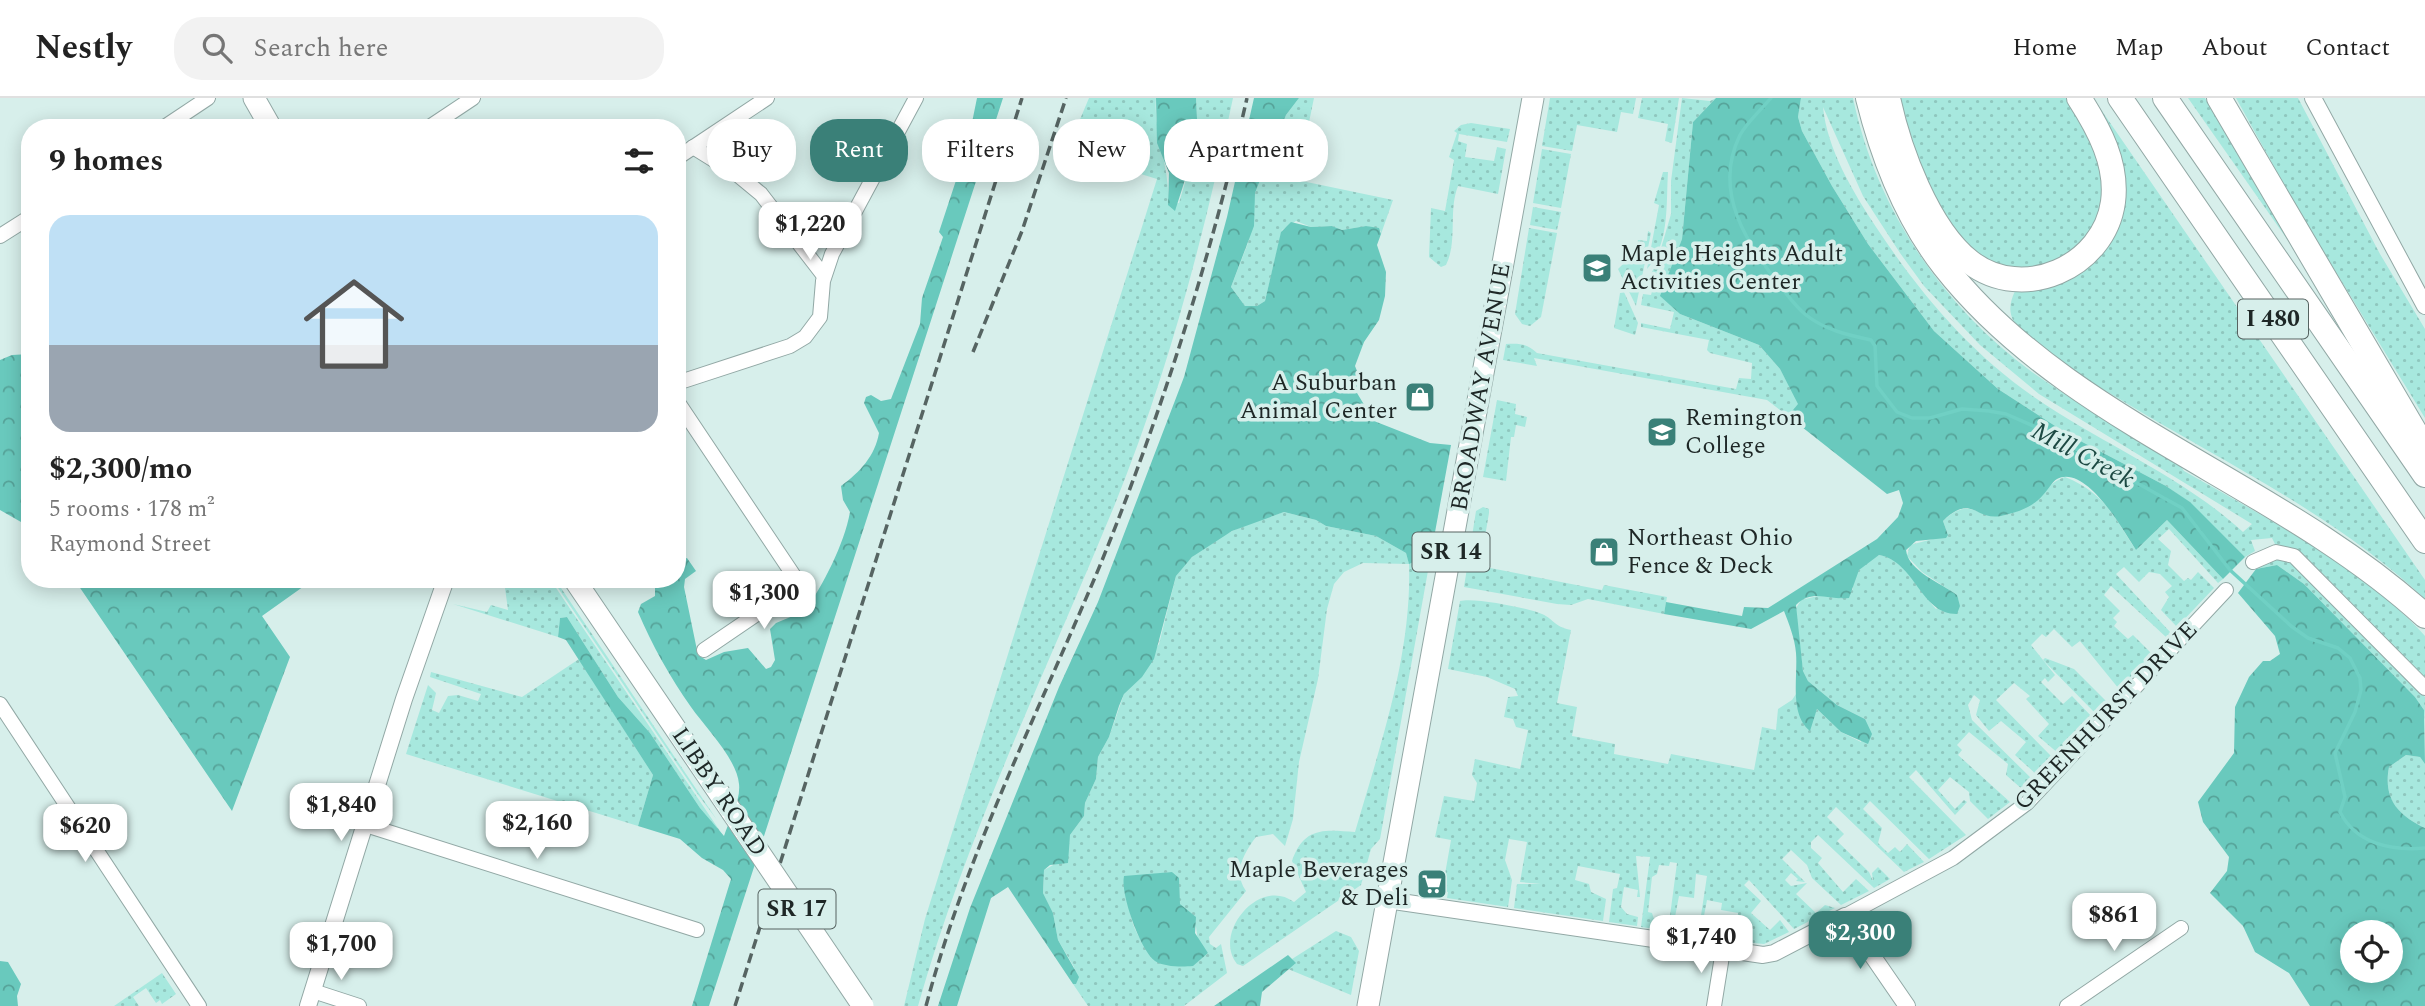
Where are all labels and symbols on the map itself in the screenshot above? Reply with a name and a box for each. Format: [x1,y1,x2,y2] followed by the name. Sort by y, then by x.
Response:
[753,202,867,262] pin: $1,220
[1620,236,1843,300] place label: Maple Heights Adult Activities Center
[1580,251,1614,285] school or university icon: Maple Heights Adult Activities Center
[1441,260,1521,514] street label: BROADWAY AVENUE
[2238,300,2308,339] road number: I 480
[1240,365,1397,429] place label: A Suburban Animal Center
[1403,380,1437,414] shop icon: A Suburban Animal Center
[1685,400,1803,464] place label: Remington College
[2024,411,2142,499] water label: Mill Creek
[1645,415,1679,449] school or university icon: Remington College
[1627,520,1793,584] place label: Northeast Ohio Fence & Deck
[1412,533,1490,572] road number: SR 14
[1587,535,1621,569] shop icon: Northeast Ohio Fence & Deck
[707,572,821,631] pin: $1,300
[2006,613,2206,819] street label: GREENHURST DRIVE
[662,720,776,864] street label: LIBBY ROAD
[284,784,398,843] pin: $1,840
[480,802,594,861] pin: $2,160
[44,804,126,864] pin: $620
[1229,852,1409,916] place label: Maple Beverages & Deli
[1415,867,1449,901] supermarket icon: Maple Beverages & Deli
[758,890,836,929] road number: SR 17
[2073,894,2155,953] pin: $861
[1803,912,1917,971] pin: $2,300
[1644,916,1758,975] pin: $1,740
[284,922,398,982] pin: $1,700

